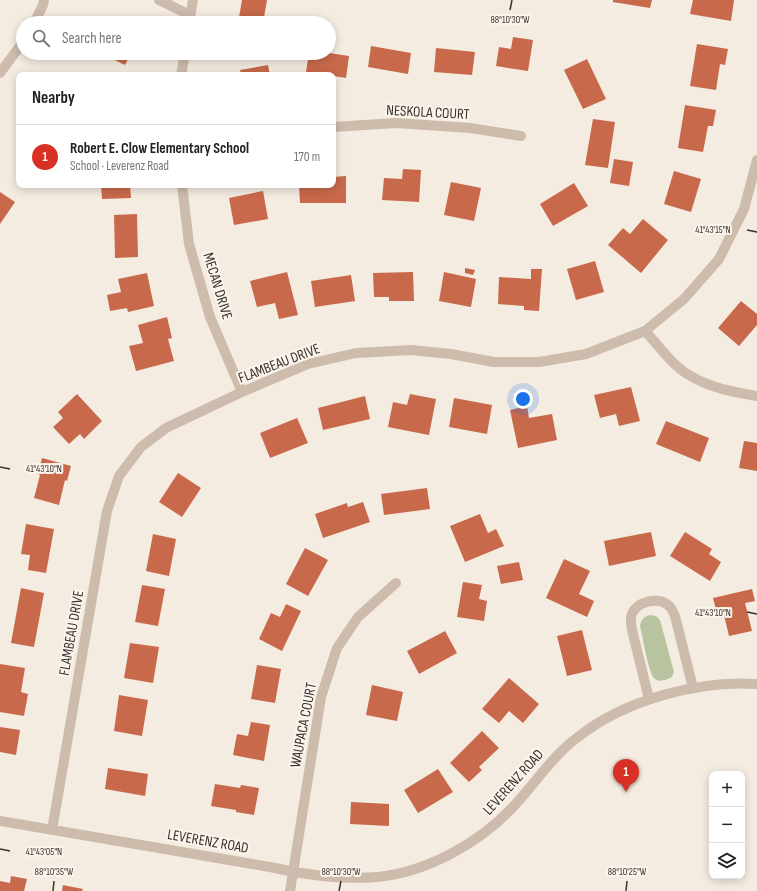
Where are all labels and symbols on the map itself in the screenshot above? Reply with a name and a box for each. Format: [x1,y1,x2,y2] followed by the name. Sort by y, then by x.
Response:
[490,14,530,26] text: 88°10'30"W
[386,101,470,124] street label: NESKOLA COURT
[695,224,731,236] text: 41°43'15"N
[198,250,237,322] street label: MECAN DRIVE
[236,339,323,388] street label: FLAMBEAU DRIVE
[513,389,533,409] your location
[26,463,62,475] text: 41°43'10"N
[55,589,88,677] street label: FLAMBEAU DRIVE
[695,607,731,619] text: 41°43'10"N
[286,681,321,769] street label: WAUPACA COURT
[479,746,548,819] street label: LEVERENZ ROAD
[613,759,639,792] pin: 1
[166,825,250,858] street label: LEVERENZ ROAD
[26,846,62,858] text: 41°43'05"N
[35,866,74,878] text: 88°10'35"W
[321,866,361,878] text: 88°10'30"W
[608,866,647,878] text: 88°10'25"W

